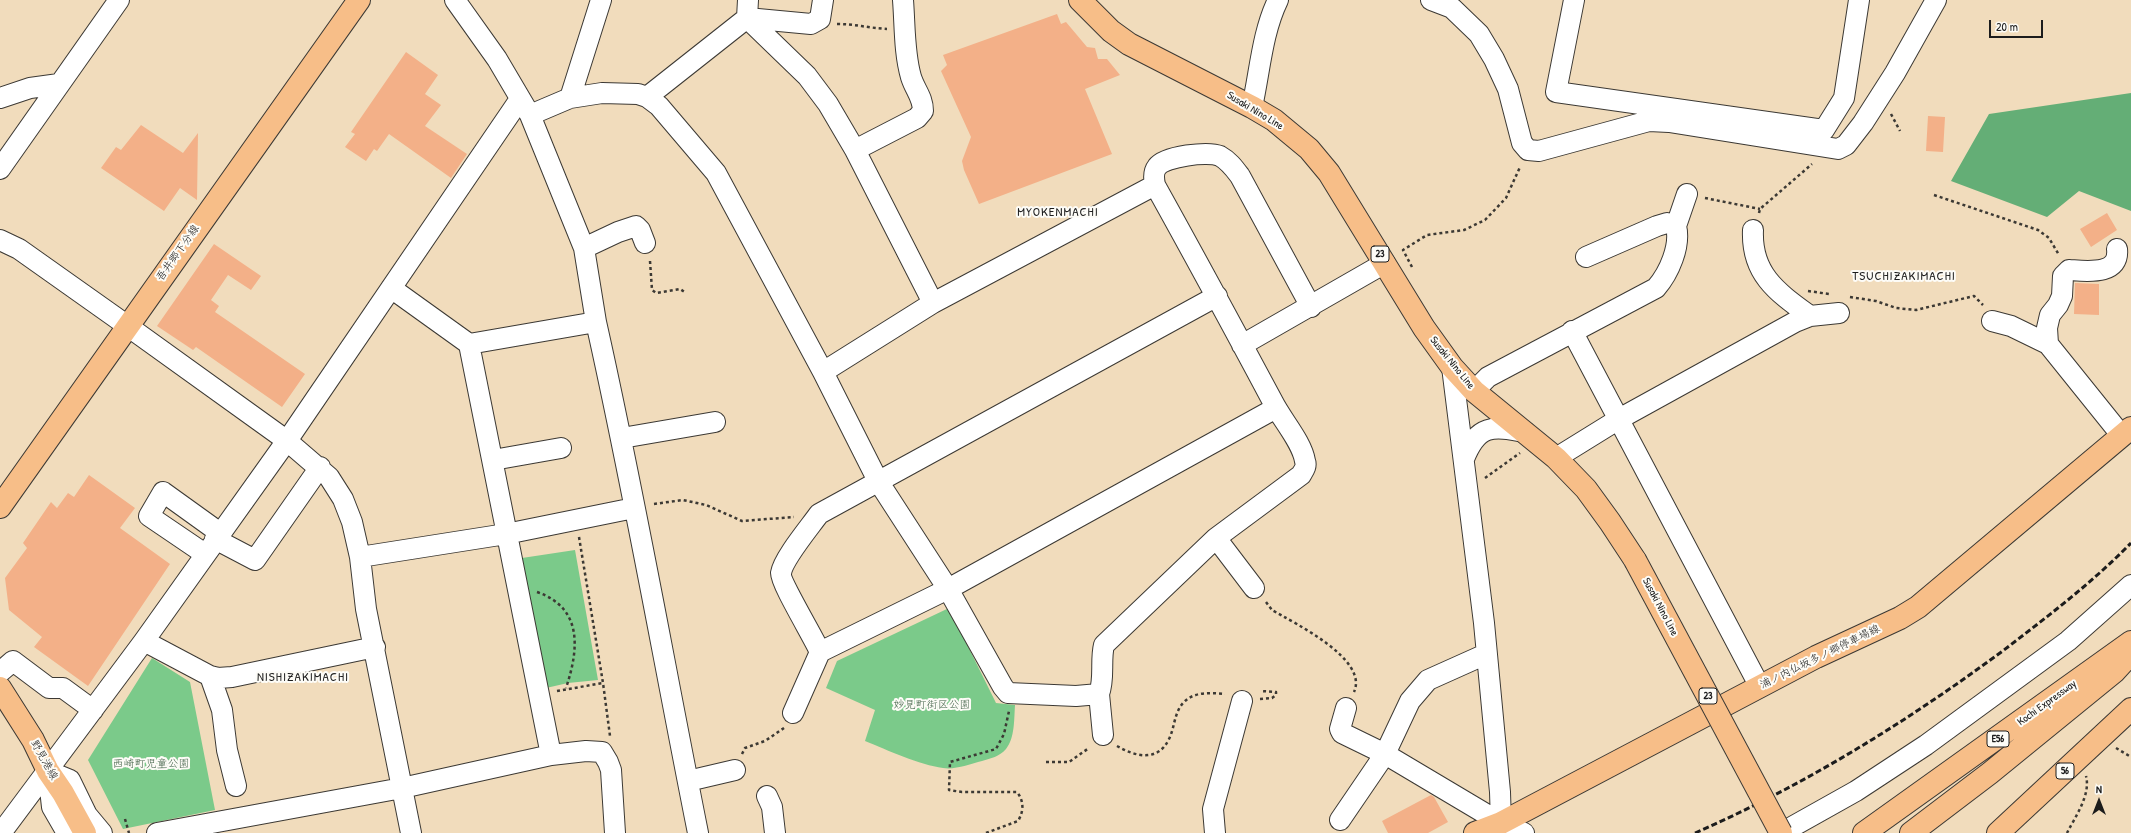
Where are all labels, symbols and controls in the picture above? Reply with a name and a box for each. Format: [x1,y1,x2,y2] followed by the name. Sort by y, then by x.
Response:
[1991,12,2045,38] scale bar
[1996,18,2018,35] text: 20 m
[1224,89,1286,133] street label: Susaki Nino Line
[1017,205,1099,221] district label: MYOKENMACHI
[154,222,202,284] street label: 吾井郷下分線
[1371,246,1389,262] road number: 23
[1852,269,1956,285] district label: TSUCHIZAKIMACHI
[1427,334,1477,392] street label: Susaki Nino Line
[1639,576,1681,638] street label: Susaki Nino Line
[1758,622,1882,692] street label: 浦ノ内仏坂多ノ郷停車場線
[257,670,349,686] district label: NISHIZAKIMACHI
[2015,677,2079,729] street label: Kochi Expressway
[1699,688,1717,704] road number: 23
[894,698,970,712] park label: 妙見町街区公園
[1987,731,2009,747] road number: E56
[28,738,60,782] street label: 野見港線
[113,757,189,771] park label: 西崎町児童公園
[2056,763,2074,779] road number: 56
[2079,781,2119,821] north arrow
[2096,782,2102,796] text: N

